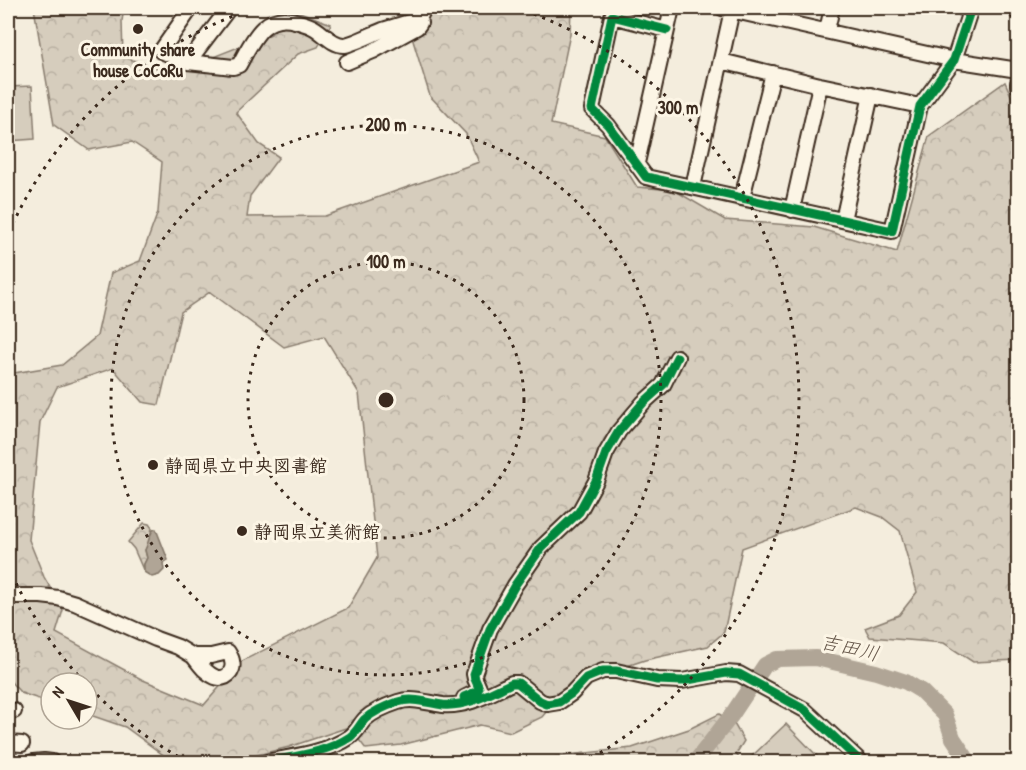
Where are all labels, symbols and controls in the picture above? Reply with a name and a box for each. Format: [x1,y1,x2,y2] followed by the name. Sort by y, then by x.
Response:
[131,22,145,36] marker: Community share house CoCoRu
[81,37,196,83] place label: Community share house CoCoRu
[658,95,698,120] text: 300 m
[366,112,406,137] text: 200 m
[366,249,406,274] text: 100 m
[376,390,396,410] centre of rings
[165,453,327,478] place label: 静岡県立中央図書館
[146,458,160,472] marker: 静岡県立中央図書館
[254,519,380,544] place label: 静岡県立美術館
[235,524,249,538] marker: 静岡県立美術館
[818,627,882,667] water label: 吉田川
[39,671,99,731] north arrow
[46,681,69,702] text: N

